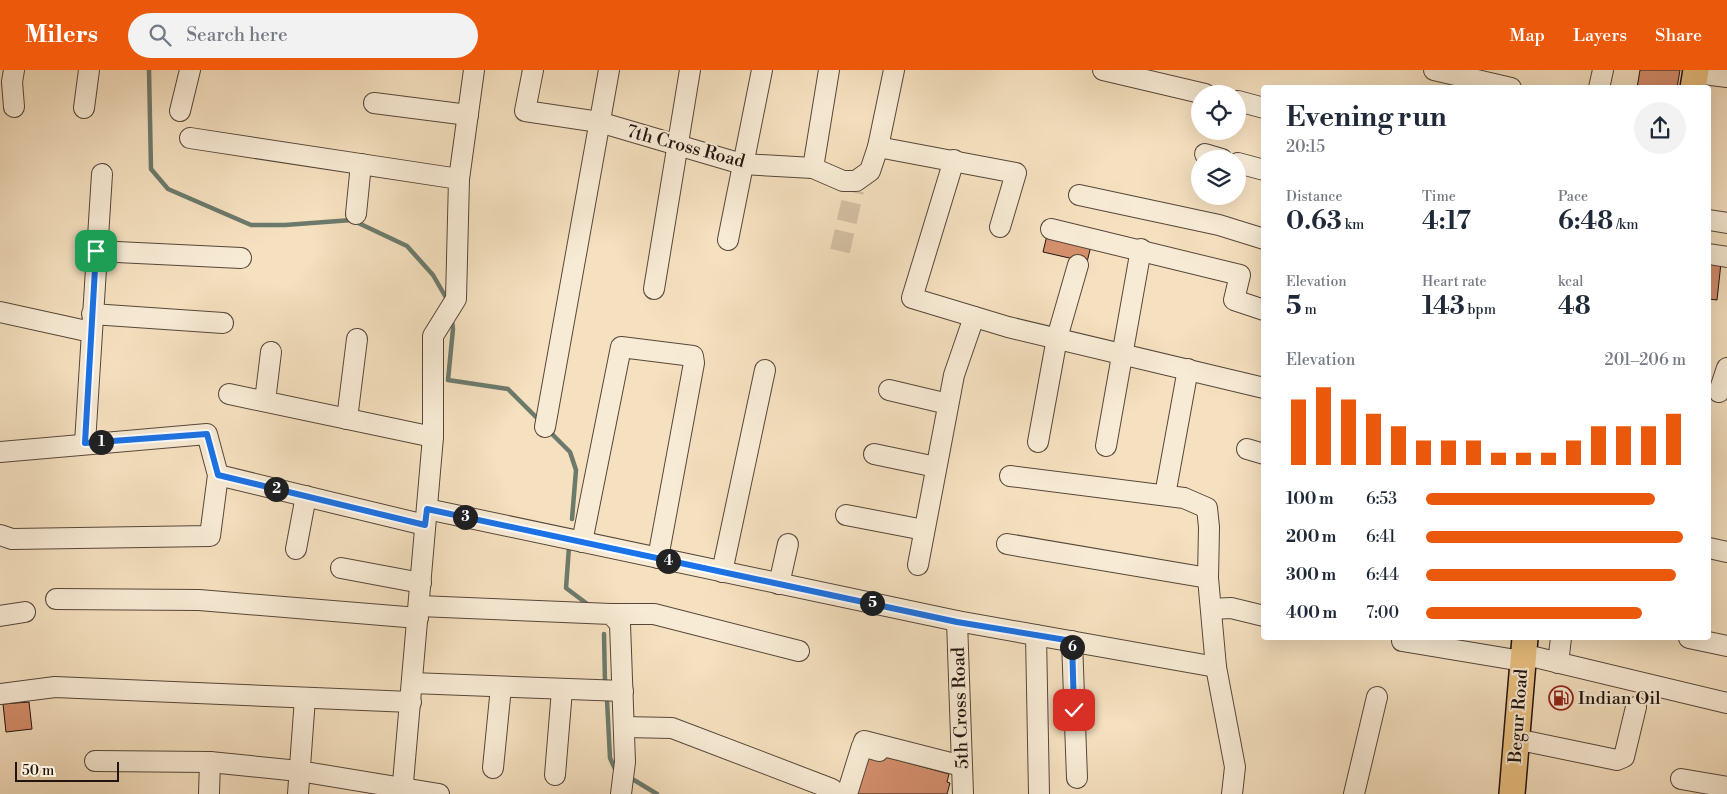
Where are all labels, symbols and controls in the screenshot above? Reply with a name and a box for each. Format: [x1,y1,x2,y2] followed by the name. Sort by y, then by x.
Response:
[128,13,478,58] search box
[25,20,98,50] text: Milers
[146,21,174,49] icon: search
[186,23,288,47] text: Search here
[1510,24,1545,47] text: Map
[1573,24,1627,47] text: Layers
[1655,24,1702,47] text: Share
[1191,85,1246,205] map controls
[1191,85,1246,140] button: locate
[1286,100,1447,135] text: Evening run
[1634,102,1686,154] button: share
[624,120,748,173] street label: 7th Cross Road
[1286,137,1325,157] text: 20:15
[1191,150,1246,205] button: layers
[1286,188,1343,206] text: Distance
[1422,188,1456,206] text: Time
[1558,188,1588,206] text: Pace
[1286,206,1342,237] text: 0.63
[1422,206,1471,237] text: 4:17
[1558,206,1613,237] text: 6:48
[1342,216,1364,234] text: km
[1613,216,1638,234] text: /km
[75,230,117,272] pin
[82,237,110,265] icon: arrive
[1286,273,1347,291] text: Elevation
[1422,273,1487,291] text: Heart rate
[1558,273,1583,291] text: kcal
[1286,291,1302,322] text: 5
[1422,291,1465,322] text: 143
[1558,291,1591,322] text: 48
[1302,301,1317,319] text: m
[1465,301,1496,319] text: bpm
[1286,350,1355,370] text: Elevation
[1605,350,1686,370] text: 201–206 m
[88,430,114,454] pin: 1
[98,433,105,451] text: 1
[264,476,288,502] pin: 2
[272,480,281,498] text: 2
[1286,489,1334,509] text: 100 m
[1366,489,1397,509] text: 6:53
[452,504,478,530] pin: 3
[461,508,470,526] text: 3
[1286,527,1336,547] text: 200 m
[1366,527,1396,547] text: 6:41
[656,548,680,574] pin: 4
[664,552,673,570] text: 4
[1286,565,1336,585] text: 300 m
[1366,565,1399,585] text: 6:44
[860,590,884,616] pin: 5
[868,594,877,612] text: 5
[1286,603,1337,623] text: 400 m
[1366,603,1399,623] text: 7:00
[1060,634,1084,660] pin: 6
[1068,638,1077,656] text: 6
[947,646,974,769] street label: 5th Cross Road
[1504,667,1533,765] street label: Begur Road
[1548,685,1574,711] fuel station icon: Indian Oil
[1578,687,1661,710] place label: Indian Oil
[1053,689,1095,731] pin
[1060,696,1088,724] icon: check
[15,759,119,782] scale bar
[22,762,54,780] text: 50 m

